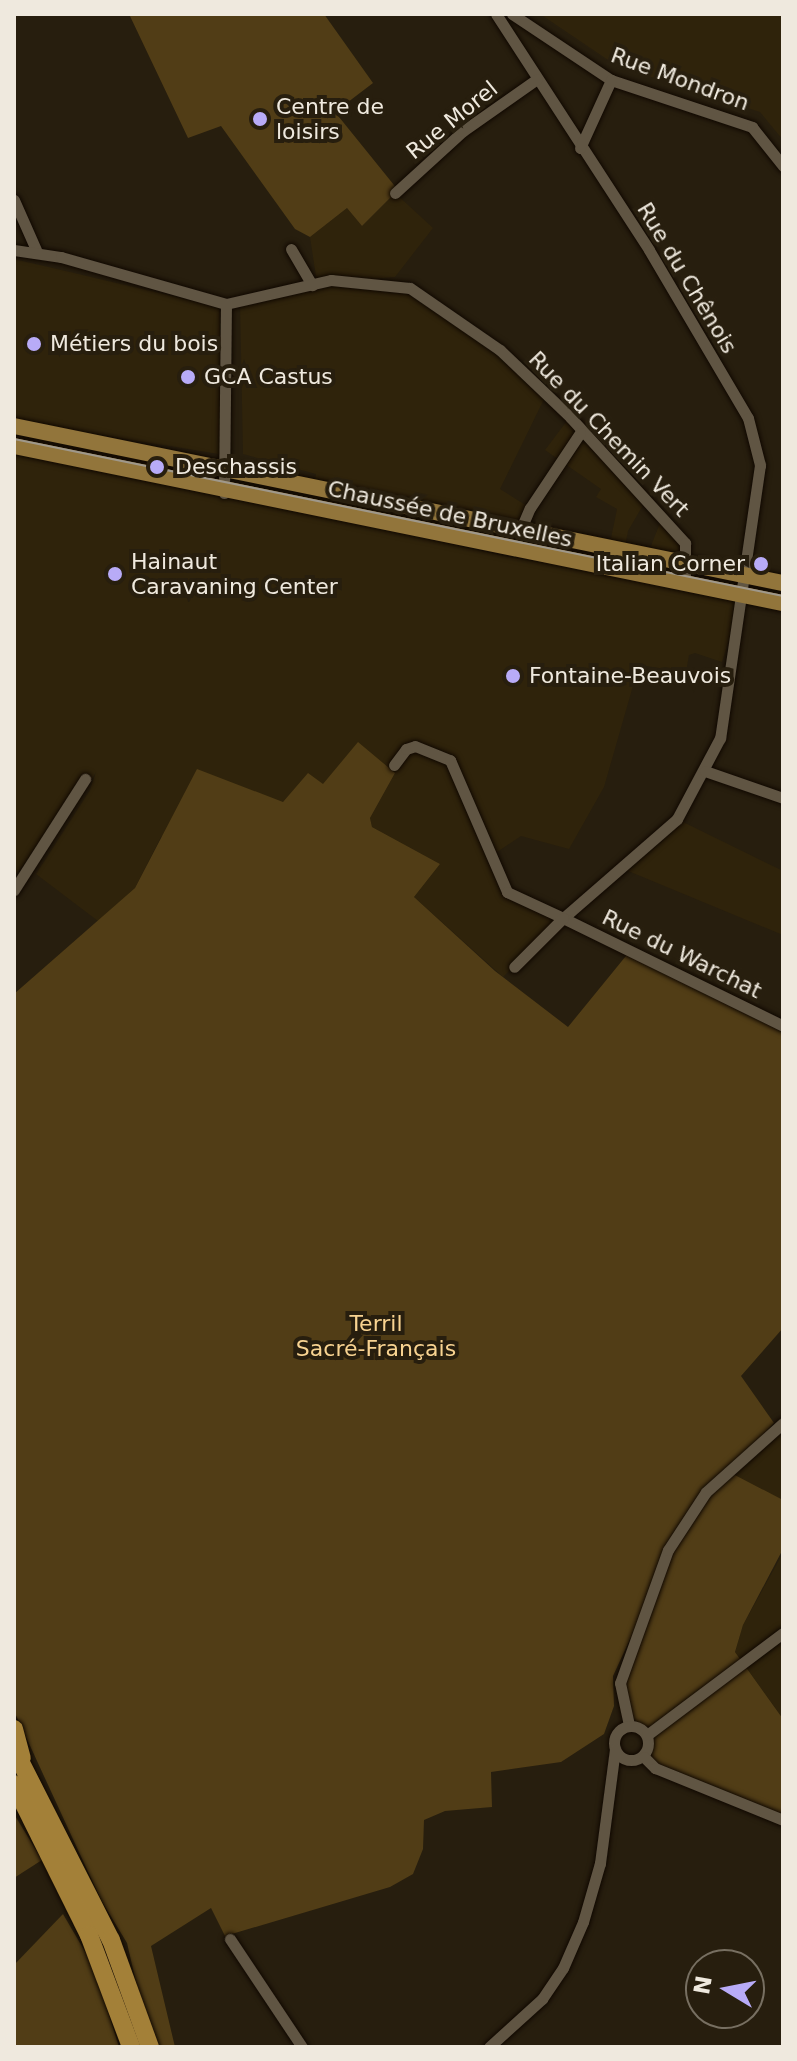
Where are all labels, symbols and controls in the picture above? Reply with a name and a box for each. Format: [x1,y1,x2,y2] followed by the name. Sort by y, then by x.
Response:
[607,42,753,116] street label: Rue Mondron
[401,75,503,165] street label: Rue Morel
[276,93,384,144] place label: Centre de loisirs
[251,110,269,128] marker: Centre de loisirs
[632,198,742,358] street label: Rue du Chênois
[50,331,218,357] place label: Métiers du bois
[25,335,43,353] marker: Métiers du bois
[523,346,695,522] street label: Rue du Chemin Vert
[204,364,333,390] place label: GCA Castus
[179,368,197,386] marker: GCA Castus
[175,454,297,480] place label: Deschassis
[146,456,168,478] marker: Deschassis
[325,475,575,553] street label: Chaussée de Bruxelles
[131,548,338,600] place label: Hainaut Caravaning Center
[596,551,745,577] place label: Italian Corner
[752,555,770,573] marker: Italian Corner
[106,565,124,583] marker: Hainaut Caravaning Center
[529,663,731,689] place label: Fontaine-Beauvois
[504,667,522,685] marker: Fontaine-Beauvois
[598,904,766,1004] street label: Rue du Warchat
[296,1310,456,1362] park label: Terril Sacré-Français
[685,1949,765,2029] north arrow
[689,1974,717,1996] text: N

